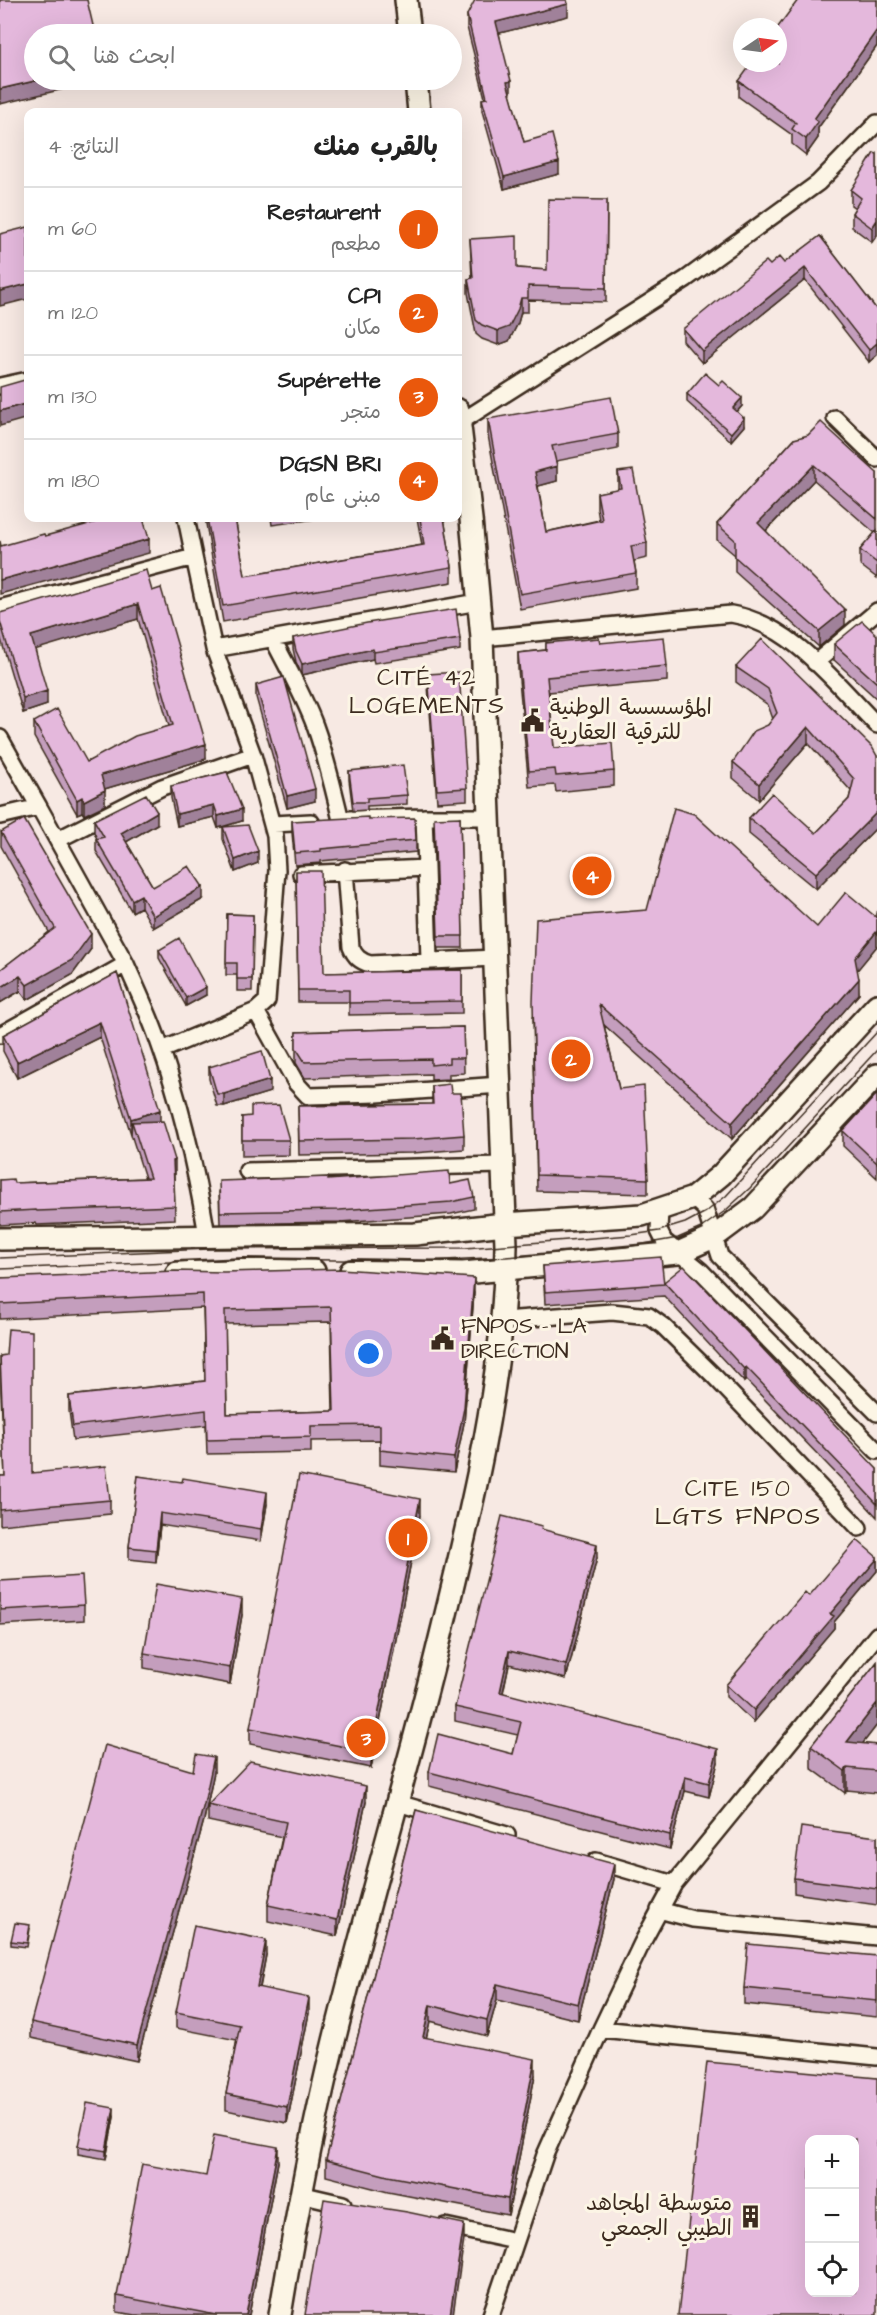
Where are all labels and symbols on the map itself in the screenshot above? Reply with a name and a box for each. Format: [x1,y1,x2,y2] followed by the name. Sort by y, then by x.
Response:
[733,18,787,72] north arrow
[349,661,505,723] district label: CITÉ 42 LOGEMENTS
[550,692,712,748] place label: المؤسسسة الوطنية للترقية العقارية
[519,707,545,733] public building icon: المؤسسسة الوطنية للترقية العقارية
[572,854,612,898] pin: 4
[552,1036,590,1082] pin: 2
[461,1311,587,1367] place label: FNPOS - LA DIRECTION
[430,1326,456,1352] public building icon: FNPOS - LA DIRECTION
[354,1339,383,1368] your location
[655,1472,821,1534] district label: CITE 150 LGTS FNPOS
[388,1516,428,1560] pin: 1
[346,1716,386,1760] pin: 3
[586,2188,732,2247] place label: متوسطة المجاهد الطيبي الجمعي
[737,2203,763,2229] building icon: متوسطة المجاهد الطيبي الجمعي

